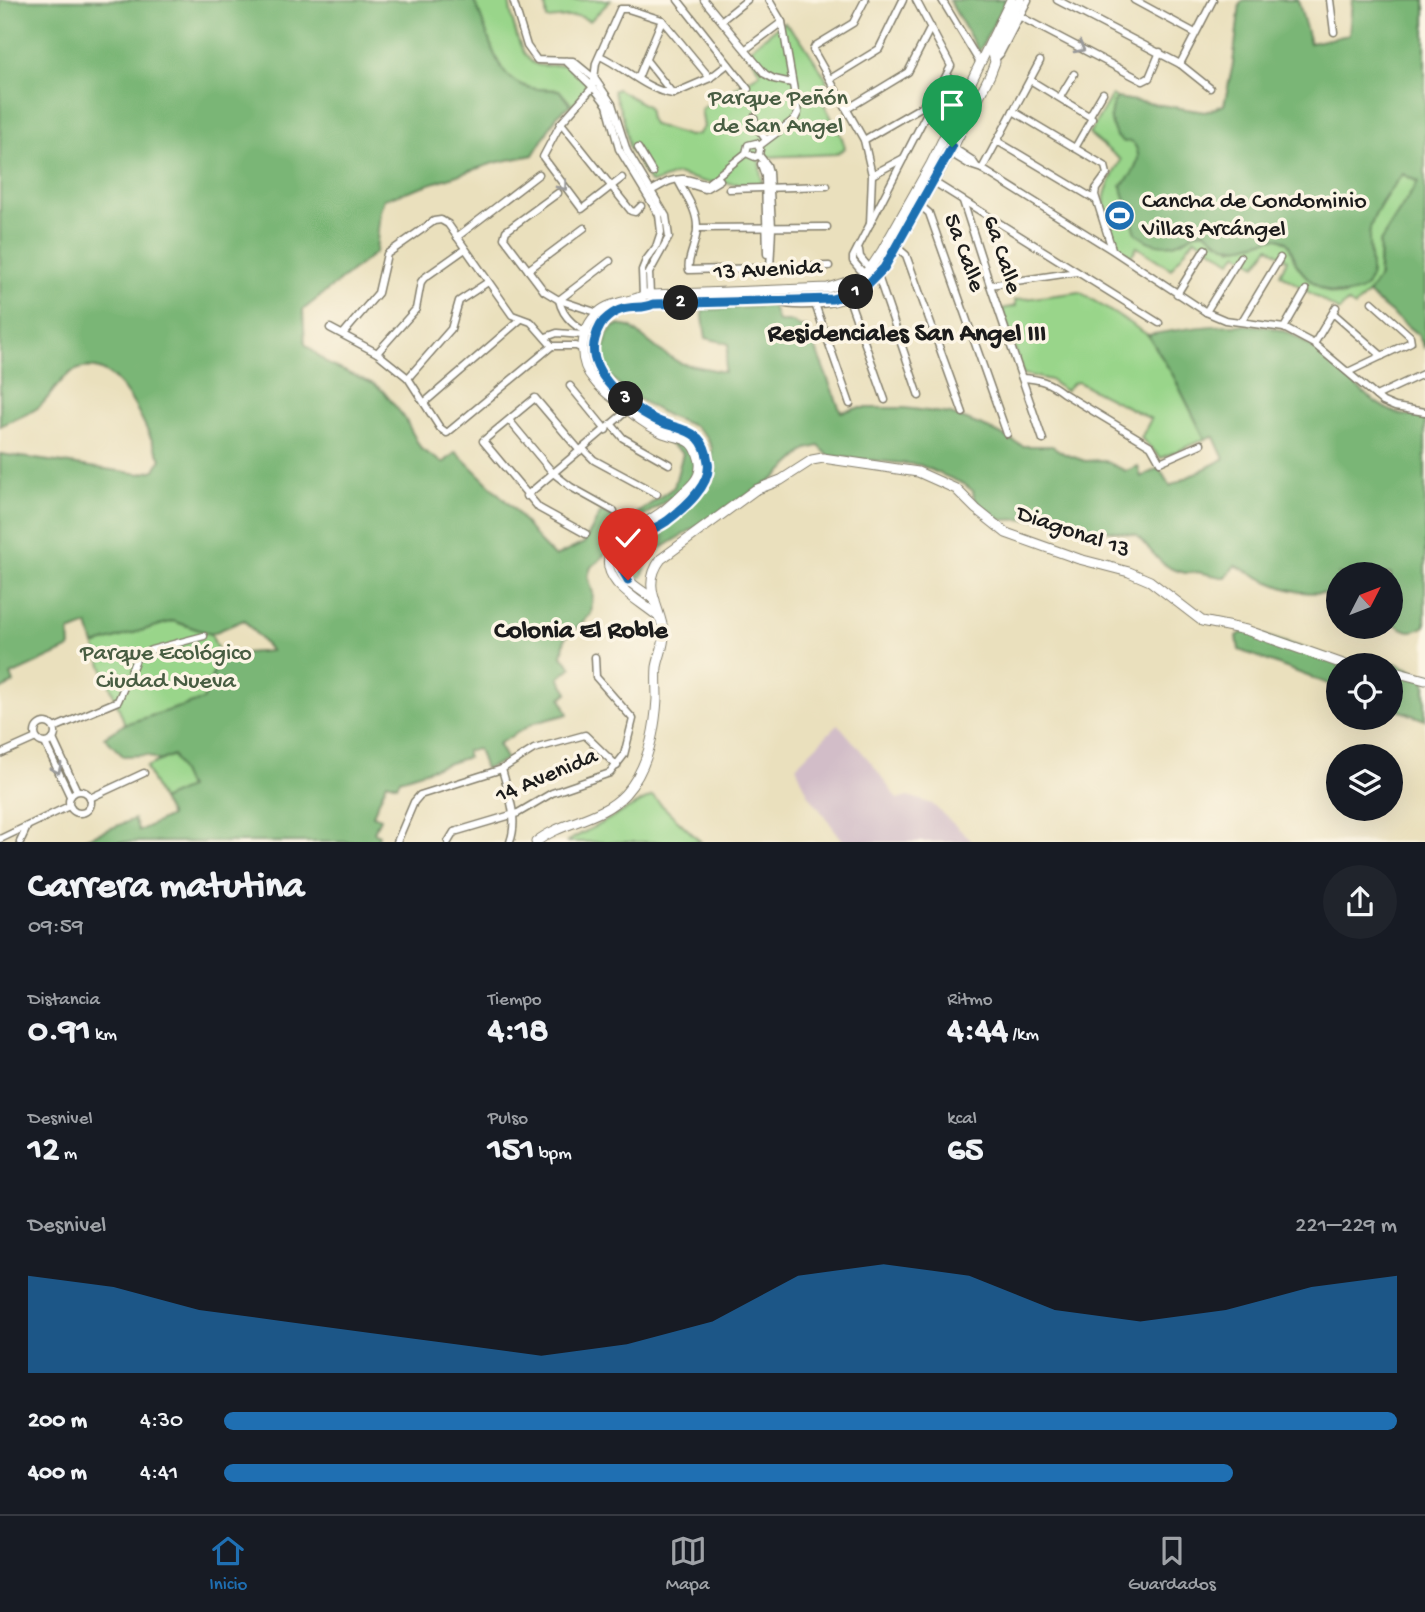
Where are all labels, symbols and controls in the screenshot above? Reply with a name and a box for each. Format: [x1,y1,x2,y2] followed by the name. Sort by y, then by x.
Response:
[1073,39,1085,53] one-way arrow
[922,75,982,147] pin
[707,85,848,142] park label: Parque Peñón de San Angel
[933,86,971,124] icon: arrive
[555,178,568,190] one-way arrow
[1141,188,1367,245] place label: Cancha de Condominio Villas Arcángel
[1102,199,1136,233] sports icon: Cancha de Condominio Villas Arcángel
[936,210,991,297] street label: 5a Calle
[975,212,1027,298] street label: 6a Calle
[712,254,824,288] street label: 13 Avenida
[838,274,874,310] pin: 1
[852,280,859,303] text: 1
[664,286,698,320] pin: 2
[676,291,685,314] text: 2
[767,320,1046,351] district label: Residenciales San Angel III
[608,382,644,416] pin: 3
[621,387,630,410] text: 3
[1011,499,1134,566] street label: Diagonal 13
[598,508,658,580] pin
[609,519,647,557] icon: check
[1326,562,1404,639] north arrow
[1326,562,1403,821] map controls
[494,617,669,648] district label: Colonia El Roble
[79,640,252,697] park label: Parque Ecológico Ciudad Nueva
[1326,653,1403,730] button: locate
[491,742,603,812] street label: 14 Avenida
[1326,744,1403,821] button: layers
[49,762,63,775] one-way arrow
[1323,865,1397,939] button: share
[28,866,304,910] text: Carrera matutina
[28,914,83,941] text: 09:59
[28,989,100,1012] text: Distancia
[488,989,542,1012] text: Tiempo
[947,989,993,1012] text: Ritmo
[28,1012,91,1053] text: 0.91
[488,1012,549,1053] text: 4:18
[947,1012,1008,1053] text: 4:44
[91,1024,117,1047] text: km
[1008,1024,1039,1047] text: /km
[28,1108,93,1131] text: Desnivel
[488,1108,528,1131] text: Pulso
[947,1108,977,1131] text: kcal
[28,1131,59,1172] text: 12
[488,1131,534,1172] text: 151
[947,1131,983,1172] text: 65
[59,1143,77,1166] text: m
[534,1143,572,1166] text: bpm
[28,1213,106,1240] text: Desnivel
[1295,1213,1397,1240] text: 221–229 m
[28,1408,87,1435] text: 200 m
[140,1408,183,1435] text: 4:30
[28,1460,87,1487] text: 400 m
[140,1460,178,1487] text: 4:41
[209,1532,247,1597] tab: Inicio
[666,1532,709,1597] tab: Mapa
[1128,1532,1216,1597] tab: Guardados

